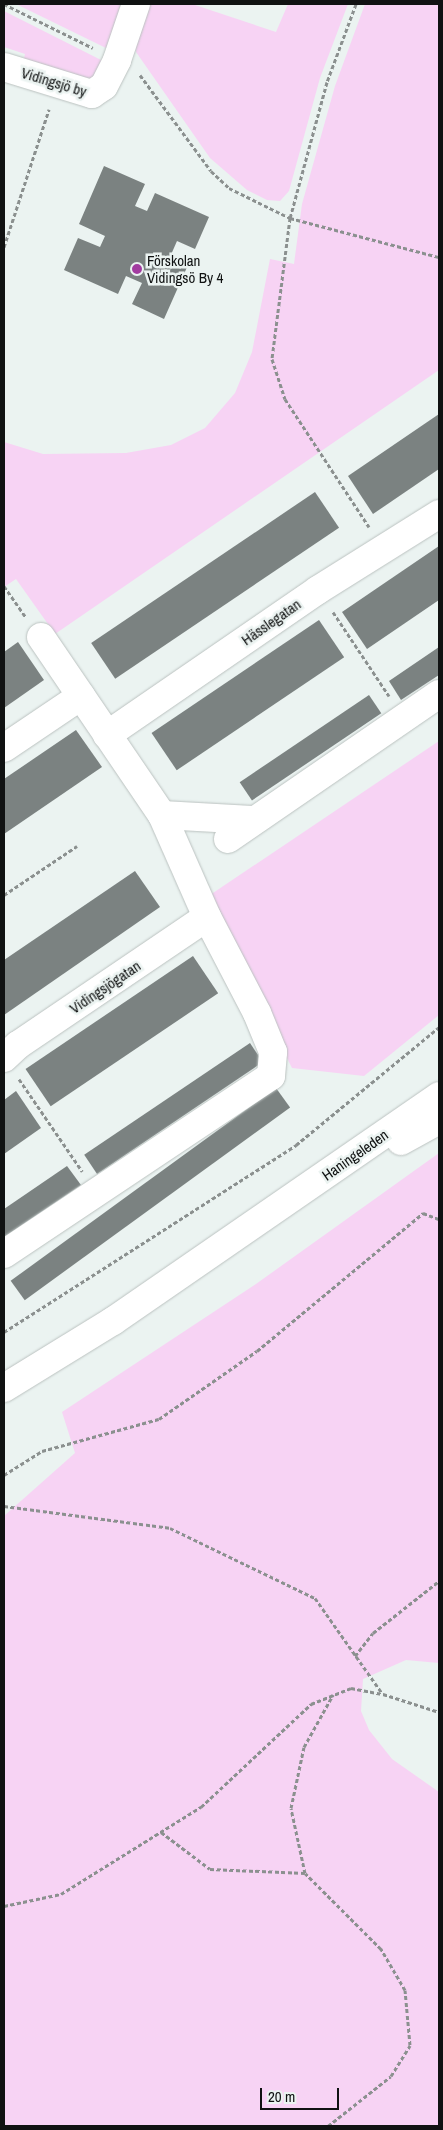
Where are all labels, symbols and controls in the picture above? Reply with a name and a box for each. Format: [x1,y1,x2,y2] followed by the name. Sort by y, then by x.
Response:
[19,64,89,100] street label: Vidingsjö by
[147,251,223,286] place label: Förskolan Vidingsö By 4
[131,263,143,275] marker: Förskolan Vidingsö By 4
[238,595,304,649] street label: Hässlegatan
[66,957,144,1017] street label: Vidingsjögatan
[318,1126,392,1184] street label: Haningeleden
[263,2078,342,2110] scale bar
[268,2086,295,2107] text: 20 m

